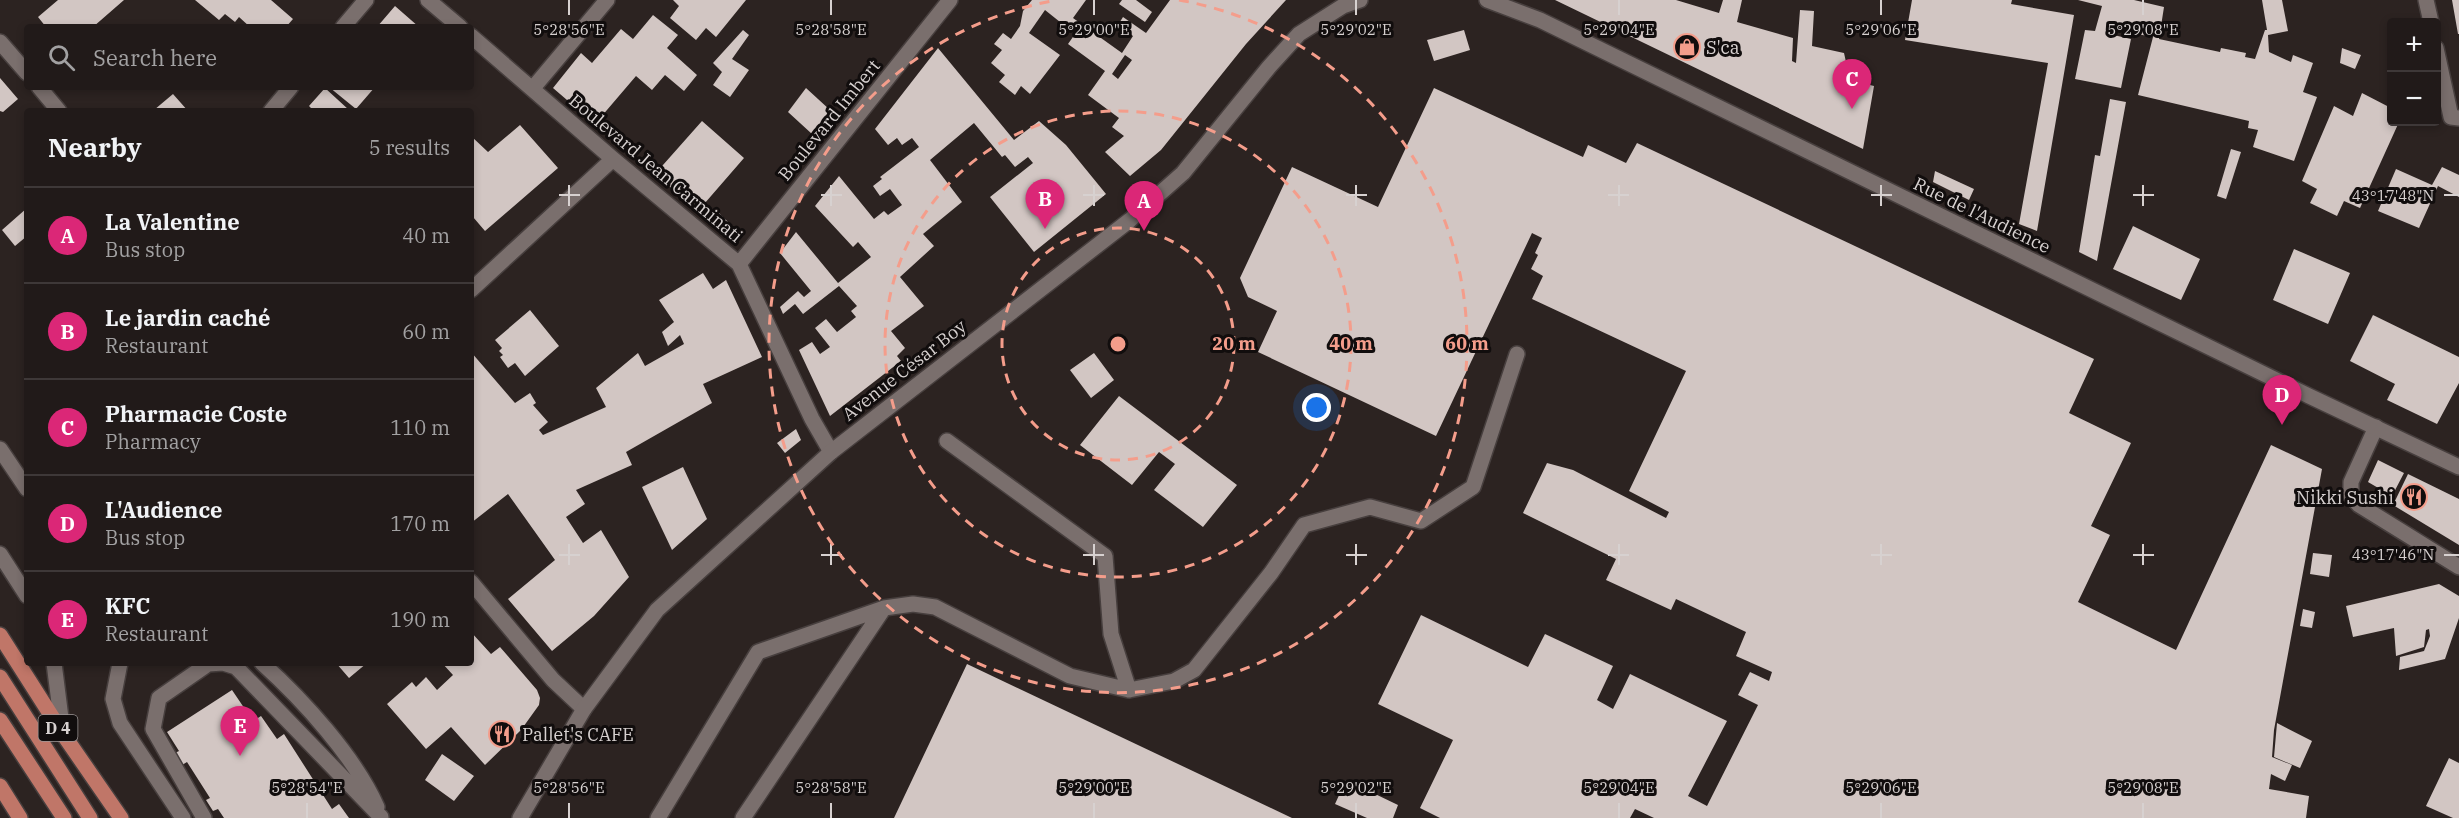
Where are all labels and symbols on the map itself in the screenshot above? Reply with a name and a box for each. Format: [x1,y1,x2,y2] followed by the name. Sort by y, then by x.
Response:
[533,20,605,39] text: 5°28'56"E
[795,20,867,39] text: 5°28'58"E
[1058,20,1130,39] text: 5°29'00"E
[1320,20,1392,39] text: 5°29'02"E
[1583,20,1655,39] text: 5°29'04"E
[1845,20,1917,39] text: 5°29'06"E
[2107,20,2179,39] text: 5°29'08"E
[1672,32,1702,62] shop icon: S'ca
[1706,36,1740,59] place label: S'ca
[773,55,885,185] street label: Boulevard Imbert
[1832,60,1872,109] pin: C
[565,89,748,248] street label: Boulevard Jean Carminati
[1910,172,2054,258] street label: Rue de l'Audience
[1026,180,1064,229] pin: B
[1124,182,1164,231] pin: A
[2352,186,2434,205] text: 43°17'48"N
[837,314,971,426] street label: Avenue César Boy
[1212,332,1256,355] text: 20 m
[1329,332,1373,355] text: 40 m
[1445,332,1489,355] text: 60 m
[1108,334,1128,354] centre of rings
[2262,376,2302,425] pin: D
[1302,393,1331,422] your location
[2399,482,2429,512] restaurant icon: Nikki Sushi
[2296,486,2394,509] place label: Nikki Sushi
[2352,545,2434,564] text: 43°17'46"N
[220,706,260,756] pin: E
[38,715,78,741] road number: D 4
[487,719,517,749] restaurant icon: Pallet's CAFE
[522,723,634,746] place label: Pallet's CAFE
[271,778,343,797] text: 5°28'54"E
[533,778,605,797] text: 5°28'56"E
[795,778,867,797] text: 5°28'58"E
[1058,778,1130,797] text: 5°29'00"E
[1320,778,1392,797] text: 5°29'02"E
[1583,778,1655,797] text: 5°29'04"E
[1845,778,1917,797] text: 5°29'06"E
[2107,778,2179,797] text: 5°29'08"E

